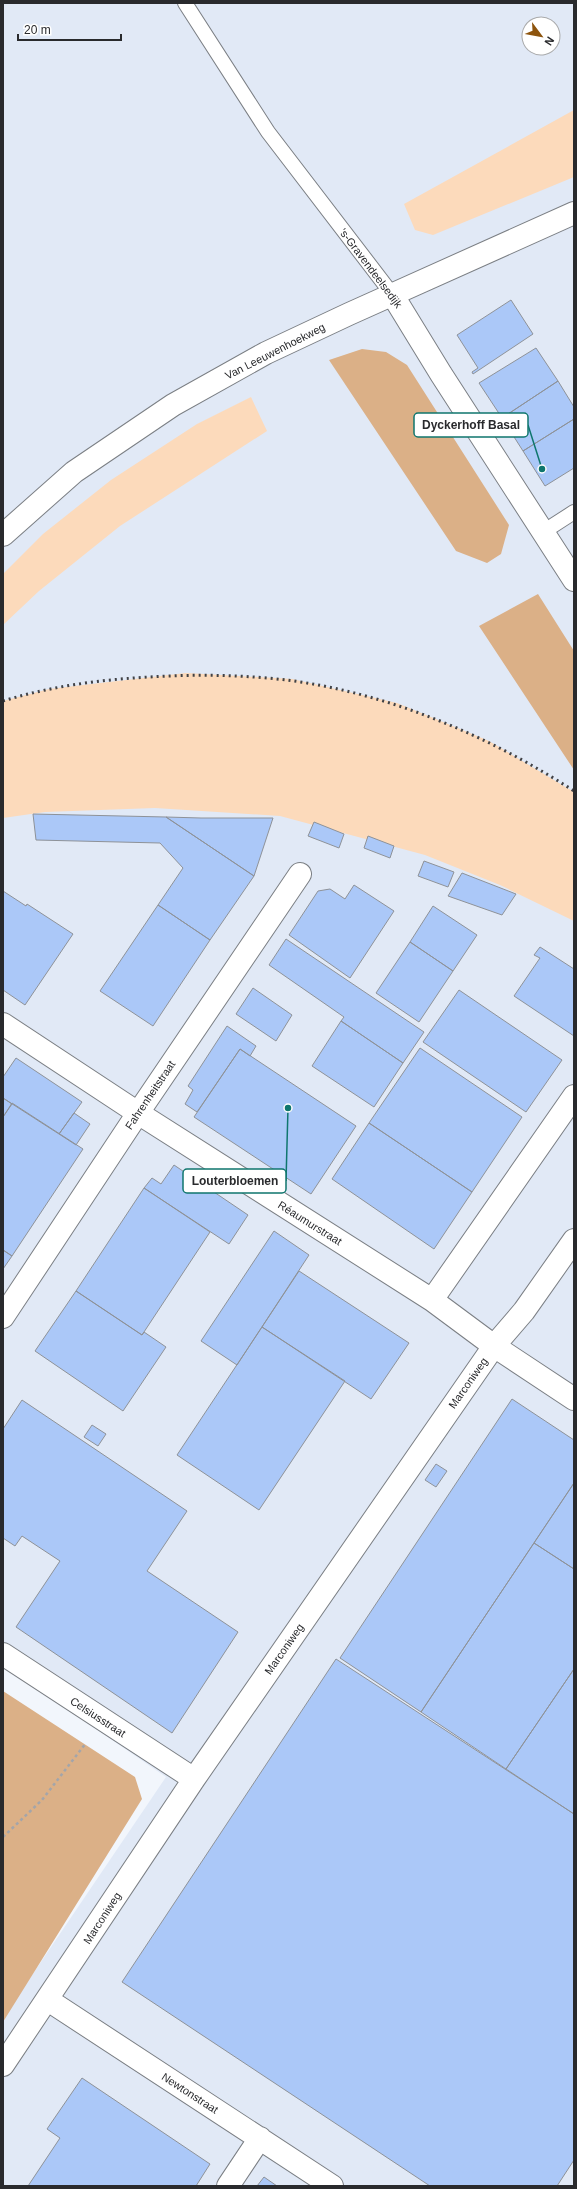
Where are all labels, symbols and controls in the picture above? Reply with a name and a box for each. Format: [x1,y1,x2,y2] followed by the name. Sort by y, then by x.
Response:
[18,16,121,42] scale bar
[521,16,561,56] north arrow
[24,23,51,37] text: 20 m
[542,35,557,48] text: N
[337,226,405,310] street label: 's-Gravendeelsedijk
[223,321,327,381] street label: Van Leeuwenhoekweg
[414,413,528,437] callout: Dyckerhoff Basal
[422,418,520,432] text: Dyckerhoff Basal
[123,1058,177,1132] street label: Fahrenheitstraat
[183,1169,286,1193] callout: Louterbloemen
[192,1174,278,1188] text: Louterbloemen
[276,1199,344,1247] street label: Réaumurstraat
[446,1355,490,1411] street label: Marconiweg
[262,1621,306,1677] street label: Marconiweg
[68,1695,128,1739] street label: Celsiusstraat
[81,1890,123,1946] street label: Marconiweg
[160,2070,220,2116] street label: Newtonstraat

